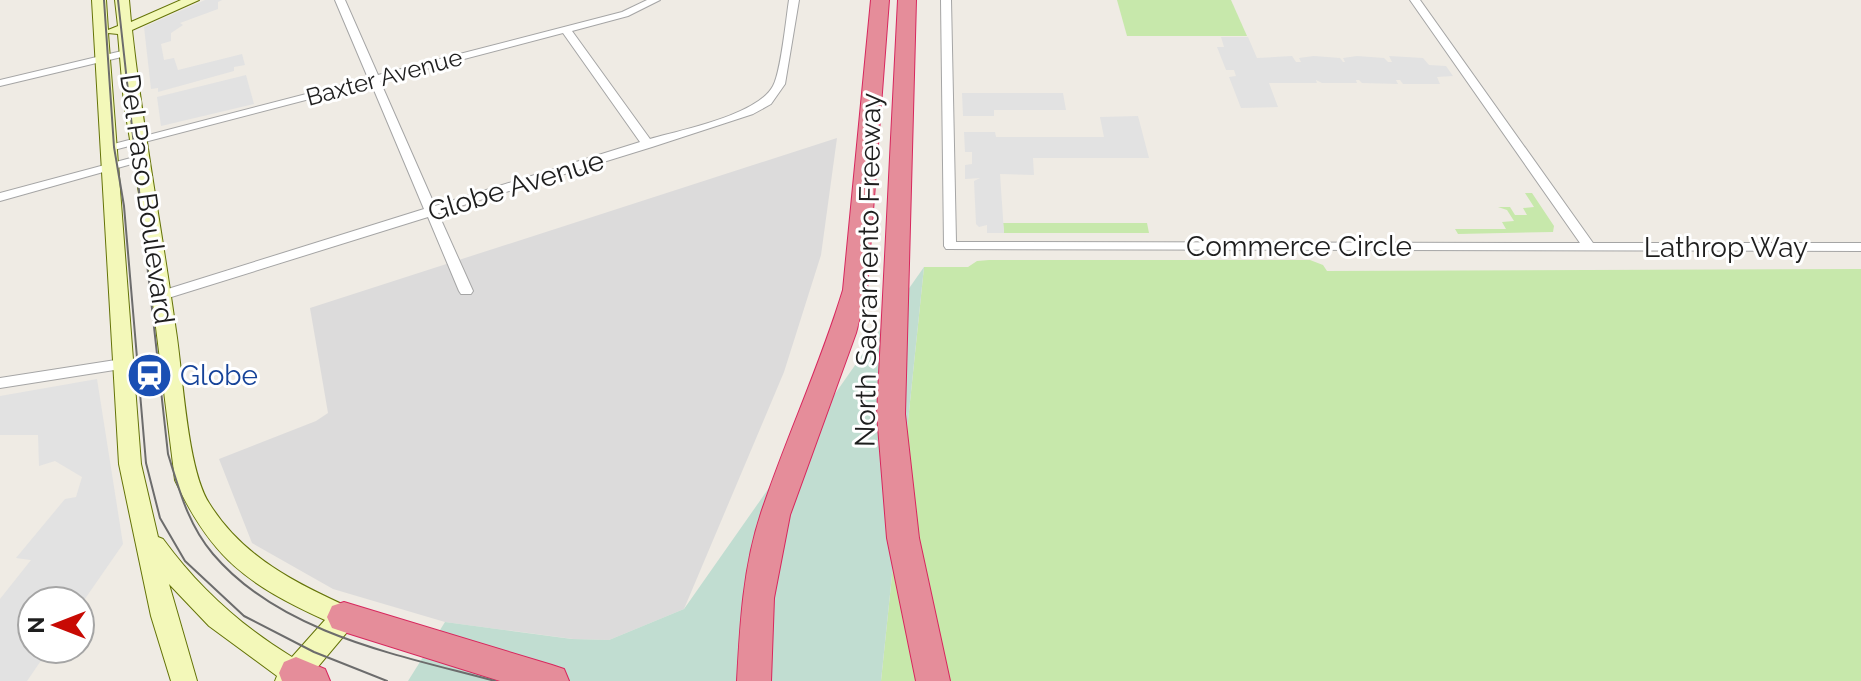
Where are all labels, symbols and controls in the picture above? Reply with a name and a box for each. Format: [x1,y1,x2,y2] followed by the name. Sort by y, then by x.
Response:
[303,42,465,112] street label: Baxter Avenue
[113,72,181,326] street label: Del Paso Boulevard
[848,93,888,447] street label: North Sacramento Freeway
[424,144,608,228] street label: Globe Avenue
[1186,230,1412,263] street label: Commerce Circle
[1644,231,1808,264] street label: Lathrop Way
[125,351,173,399] station icon: Globe
[180,359,258,392] place label: Globe
[16,585,96,665] north arrow
[23,617,49,633] text: N

